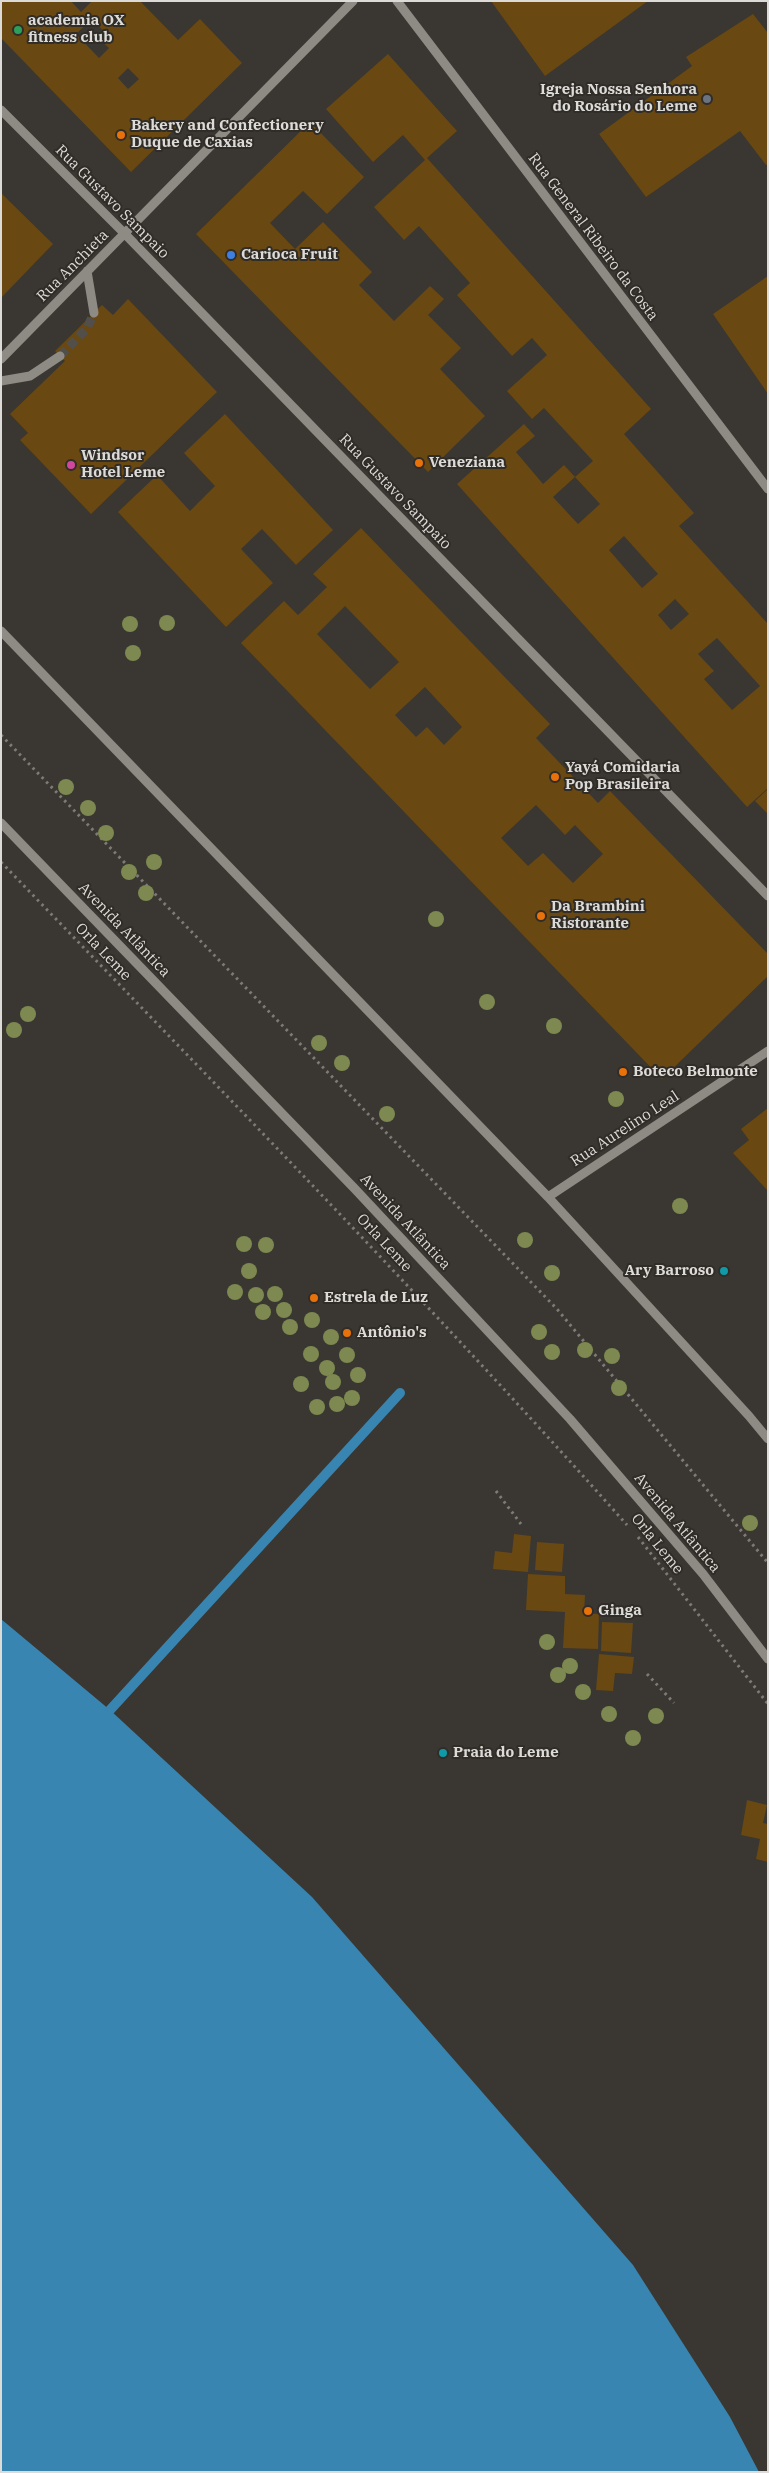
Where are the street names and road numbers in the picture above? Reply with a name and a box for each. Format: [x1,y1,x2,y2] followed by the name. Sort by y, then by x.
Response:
[51,141,173,263] street label: Rua Gustavo Sampaio
[524,150,662,324] street label: Rua General Ribeiro da Costa
[33,226,113,306] street label: Rua Anchieta
[335,431,455,553] street label: Rua Gustavo Sampaio
[74,879,174,981] street label: Avenida Atlântica
[71,920,135,984] street label: Orla Leme
[567,1087,683,1171] street label: Rua Aurelino Leal
[356,1170,454,1274] street label: Avenida Atlântica
[353,1210,415,1276] street label: Orla Leme
[630,1470,724,1576] street label: Avenida Atlântica
[627,1510,687,1578] street label: Orla Leme

